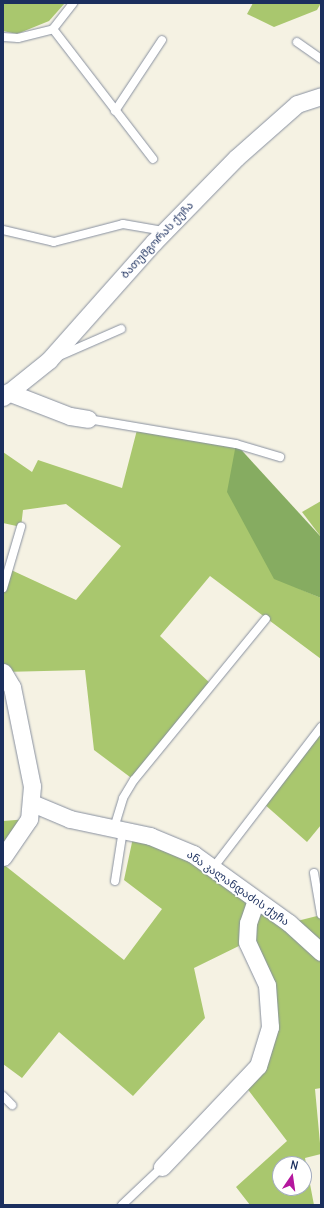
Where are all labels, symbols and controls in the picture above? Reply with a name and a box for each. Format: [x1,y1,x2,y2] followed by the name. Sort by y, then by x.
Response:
[118,199,196,281] street label: ბათუმგორას ქუჩა
[184,848,292,928] street label: ანა კალანდაძის ქუჩა
[272,1156,312,1196] north arrow
[289,1158,300,1173] text: N

